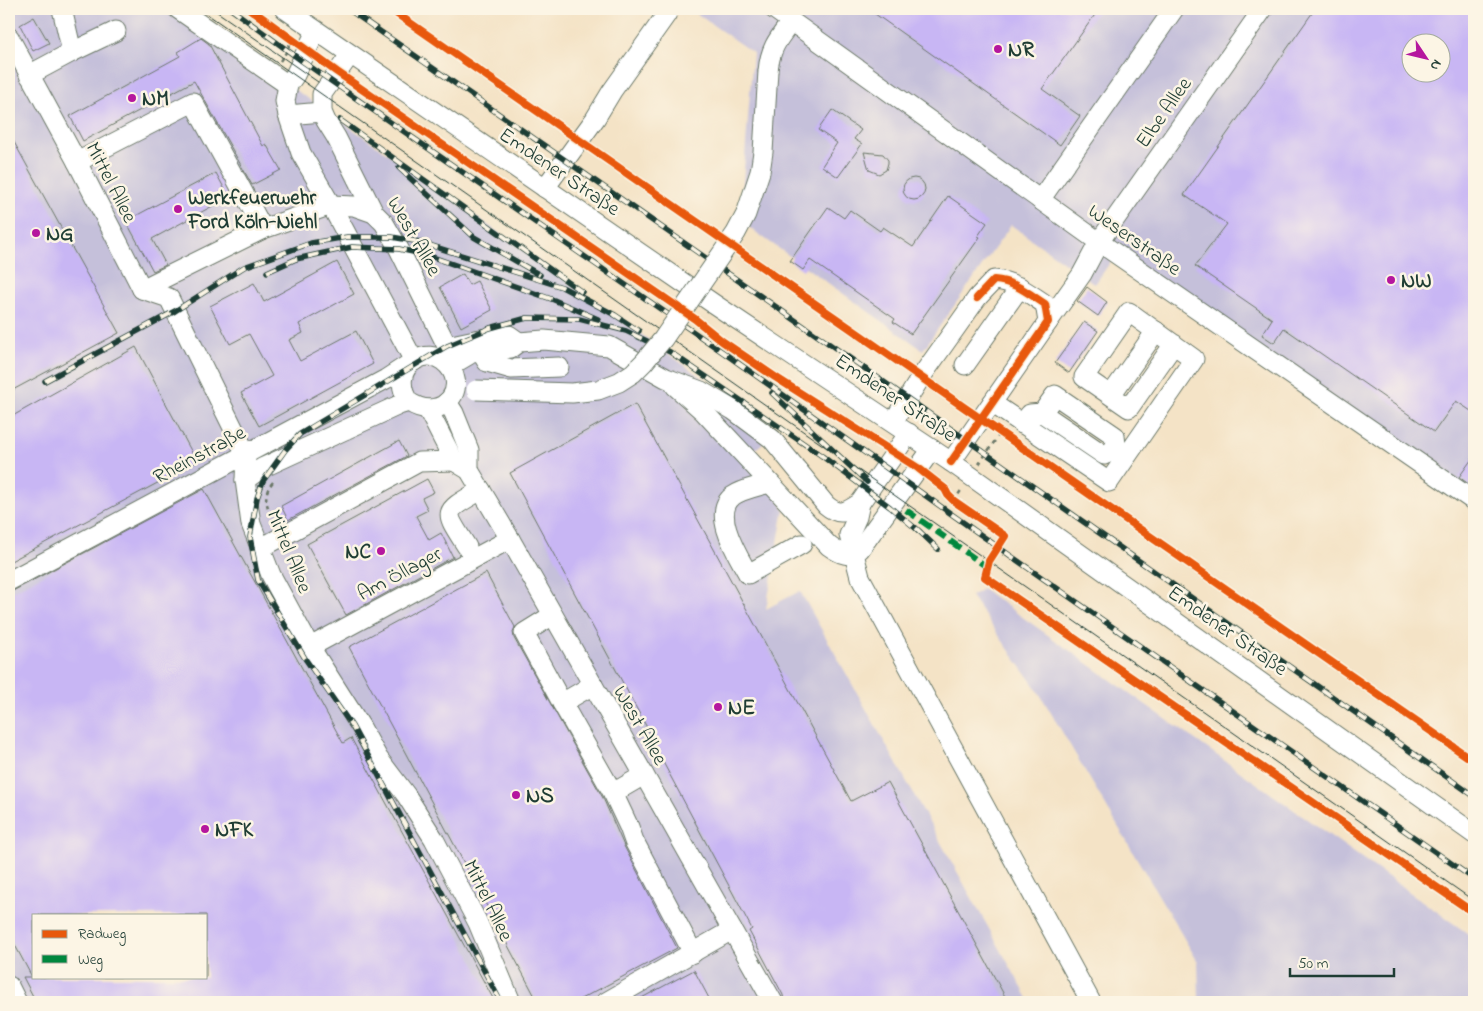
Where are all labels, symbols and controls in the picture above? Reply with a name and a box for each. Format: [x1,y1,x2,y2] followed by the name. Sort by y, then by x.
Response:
[1400,32,1450,82] north arrow
[1008,36,1034,66] place label: NR
[992,43,1004,55] marker: NR
[1424,55,1447,74] text: N
[1129,71,1200,155] street label: Elbe Allee
[142,85,169,115] place label: NM
[126,92,138,104] marker: NM
[492,121,626,225] street label: Emdener Straße
[77,137,144,229] street label: Mittel Allee
[187,184,318,238] place label: Werkfeuerwehr Ford Köln-Niehl
[378,192,448,283] street label: West Allee
[1081,197,1187,284] street label: Weserstraße
[172,203,184,215] marker: Werkfeuerwehr Ford Köln-Niehl
[46,220,73,250] place label: NG
[30,227,42,239] marker: NG
[1401,267,1431,297] place label: NW
[1385,274,1397,286] marker: NW
[828,347,962,451] street label: Emdener Straße
[148,419,252,493] street label: Rheinstraße
[258,506,319,599] street label: Mittel Allee
[345,538,371,568] place label: NC
[352,540,449,611] street label: Am Öllager
[375,545,387,557] marker: NC
[1161,579,1293,685] street label: Emdener Straße
[604,681,674,772] street label: West Allee
[728,694,755,724] place label: NE
[712,701,724,713] marker: NE
[526,782,554,812] place label: NS
[510,789,522,801] marker: NS
[215,816,254,846] place label: NFK
[199,823,211,835] marker: NFK
[455,855,520,947] street label: Mittel Allee
[32,914,208,978] legend
[78,923,126,946] text: Radweg
[1290,946,1394,978] scale bar
[78,949,103,972] text: Weg
[1298,953,1329,975] text: 50 m

